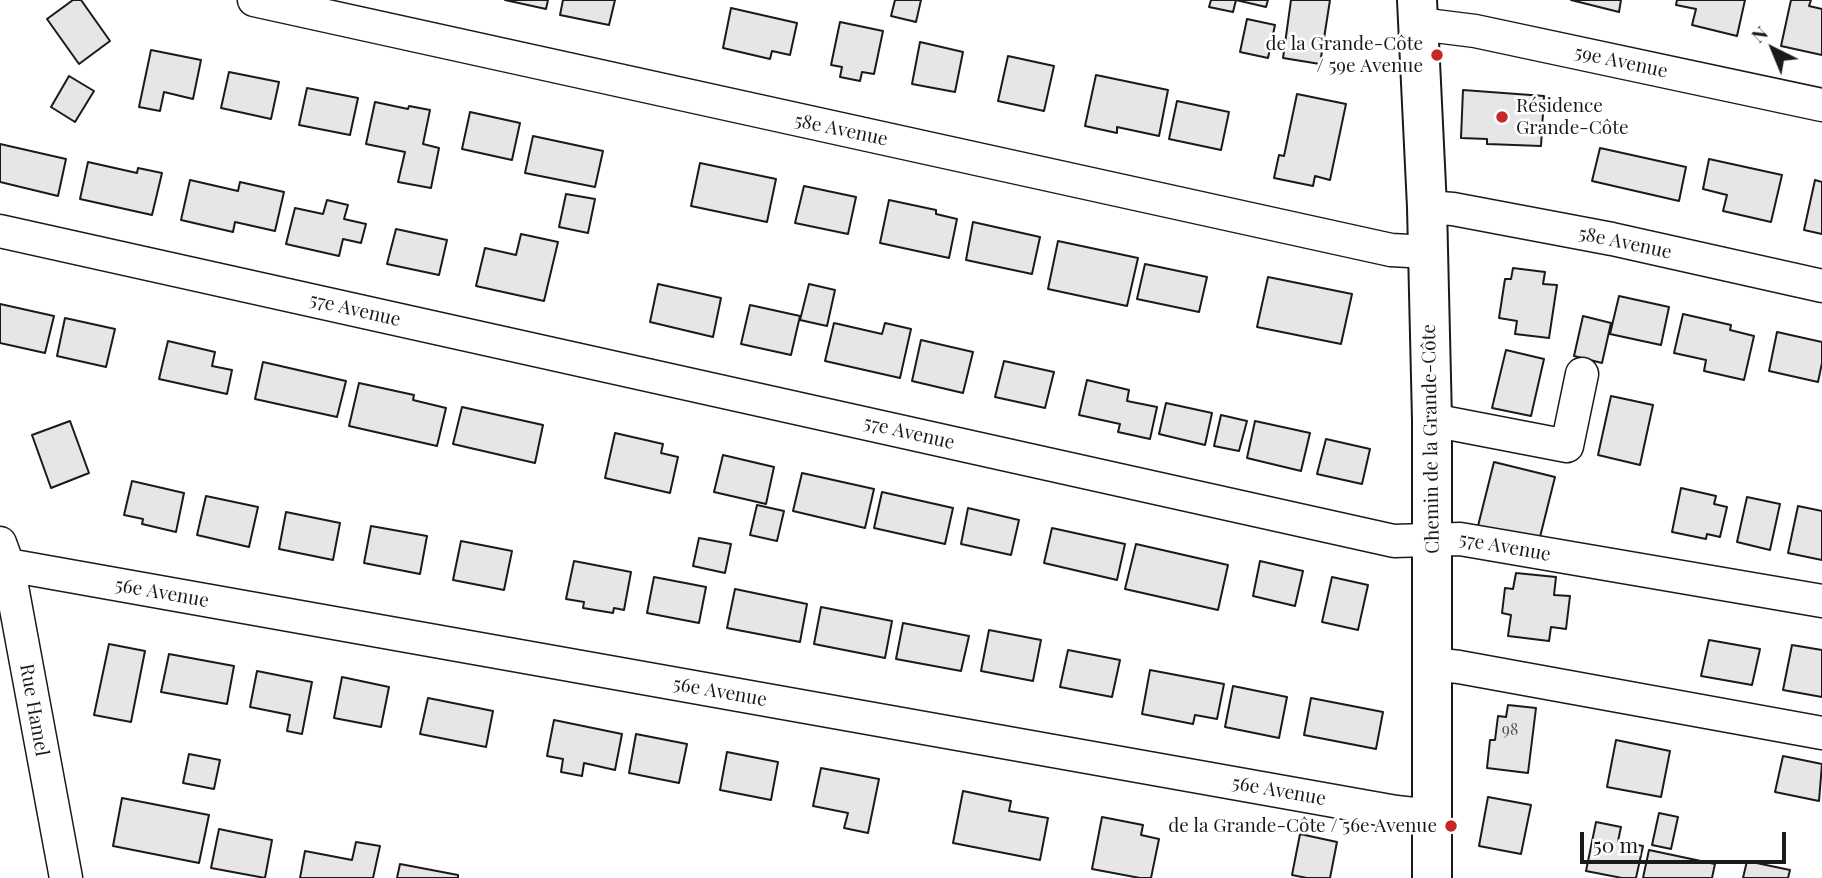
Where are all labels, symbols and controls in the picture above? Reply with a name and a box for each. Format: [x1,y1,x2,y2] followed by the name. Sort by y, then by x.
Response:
[1738,14,1808,84] north arrow
[1745,19,1773,48] text: N
[1265,33,1423,77] place label: de la Grande-Côte / 59e Avenue
[1572,41,1670,83] street label: 59e Avenue
[1429,47,1445,63] marker: de la Grande-Côte / 59e Avenue
[1516,95,1629,139] place label: Résidence Grande-Côte
[792,109,890,151] street label: 58e Avenue
[1494,109,1510,125] marker: Résidence Grande-Côte
[1576,222,1674,264] street label: 58e Avenue
[307,288,403,332] street label: 57e Avenue
[1418,324,1444,554] street label: Chemin de la Grande-Côte
[861,411,957,455] street label: 57e Avenue
[1457,528,1553,566] street label: 57e Avenue
[113,574,211,612] street label: 56e Avenue
[15,662,53,758] street label: Rue Hamel
[671,673,769,711] street label: 56e Avenue
[1502,720,1518,740] house number: 98
[1230,772,1328,810] street label: 56e Avenue
[1168,815,1437,837] place label: de la Grande-Côte / 56e Avenue
[1443,818,1459,834] marker: de la Grande-Côte / 56e Avenue
[1584,818,1790,862] scale bar
[1593,830,1638,858] text: 50 m

